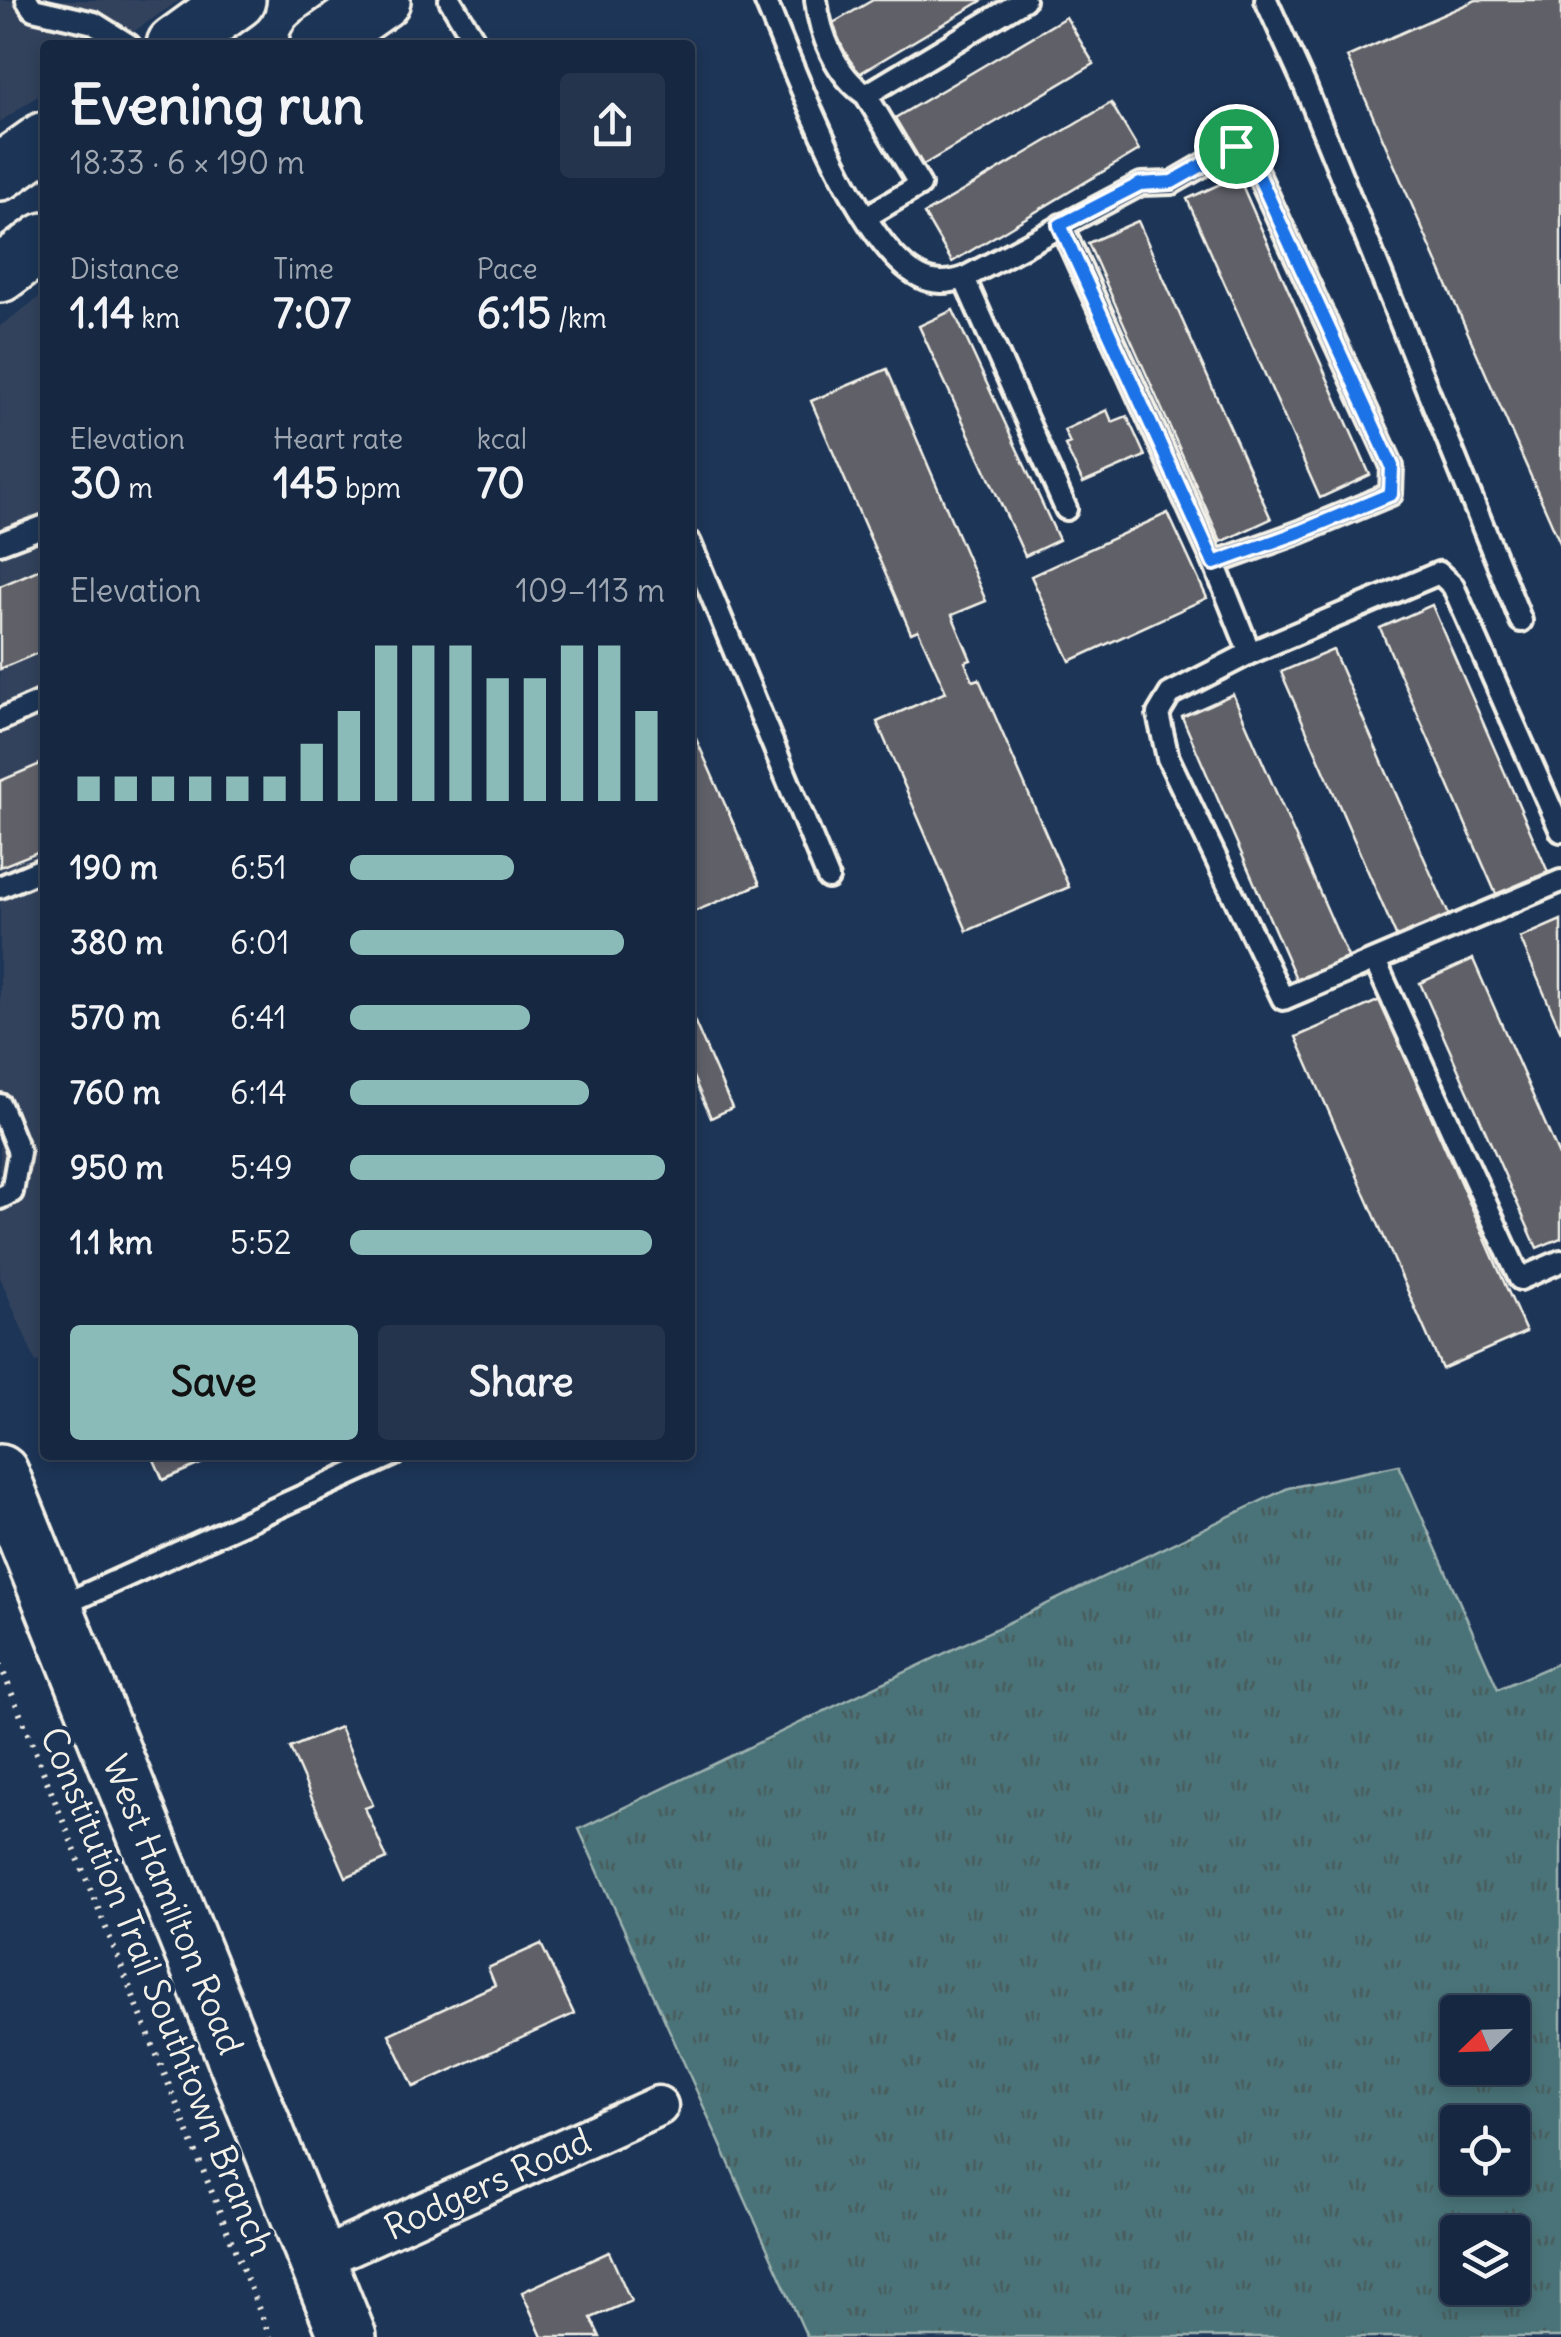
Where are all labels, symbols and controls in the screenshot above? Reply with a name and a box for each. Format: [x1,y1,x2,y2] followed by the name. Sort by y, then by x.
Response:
[70,70,364,139] text: Evening run
[560,73,665,178] button: share
[1194,104,1279,189] pin
[1209,119,1264,174] icon: arrive
[70,142,305,183] text: 18:33 · 6 × 190 m
[70,251,179,287] text: Distance
[273,251,334,287] text: Time
[477,251,538,287] text: Pace
[70,287,135,339] text: 1.14
[273,287,351,339] text: 7:07
[477,287,551,339] text: 6:15
[135,300,180,336] text: km
[551,300,607,336] text: /km
[70,421,185,457] text: Elevation
[273,421,403,457] text: Heart rate
[477,421,527,457] text: kcal
[70,457,122,509] text: 30
[273,457,338,509] text: 145
[477,457,525,509] text: 70
[122,470,153,506] text: m
[338,470,401,506] text: bpm
[70,570,201,611] text: Elevation
[515,570,665,611] text: 109–113 m
[70,847,158,888] text: 190 m
[230,847,287,888] text: 6:51
[70,922,163,963] text: 380 m
[230,922,289,963] text: 6:01
[70,997,161,1038] text: 570 m
[230,997,287,1038] text: 6:41
[70,1072,160,1113] text: 760 m
[230,1072,287,1113] text: 6:14
[70,1147,164,1188] text: 950 m
[230,1147,293,1188] text: 5:49
[70,1222,153,1263] text: 1.1 km
[230,1222,292,1263] text: 5:52
[70,1325,358,1440] button: Save
[378,1325,665,1440] button: Share
[32,1720,284,2262] street label: Constitution Trail Southtown Branch
[94,1748,254,2061] street label: West Hamilton Road
[1440,1995,1530,2085] north arrow
[1440,1995,1530,2305] map controls
[1440,2105,1530,2195] button: locate
[377,2118,597,2249] street label: Rodgers Road
[1440,2215,1530,2305] button: layers

